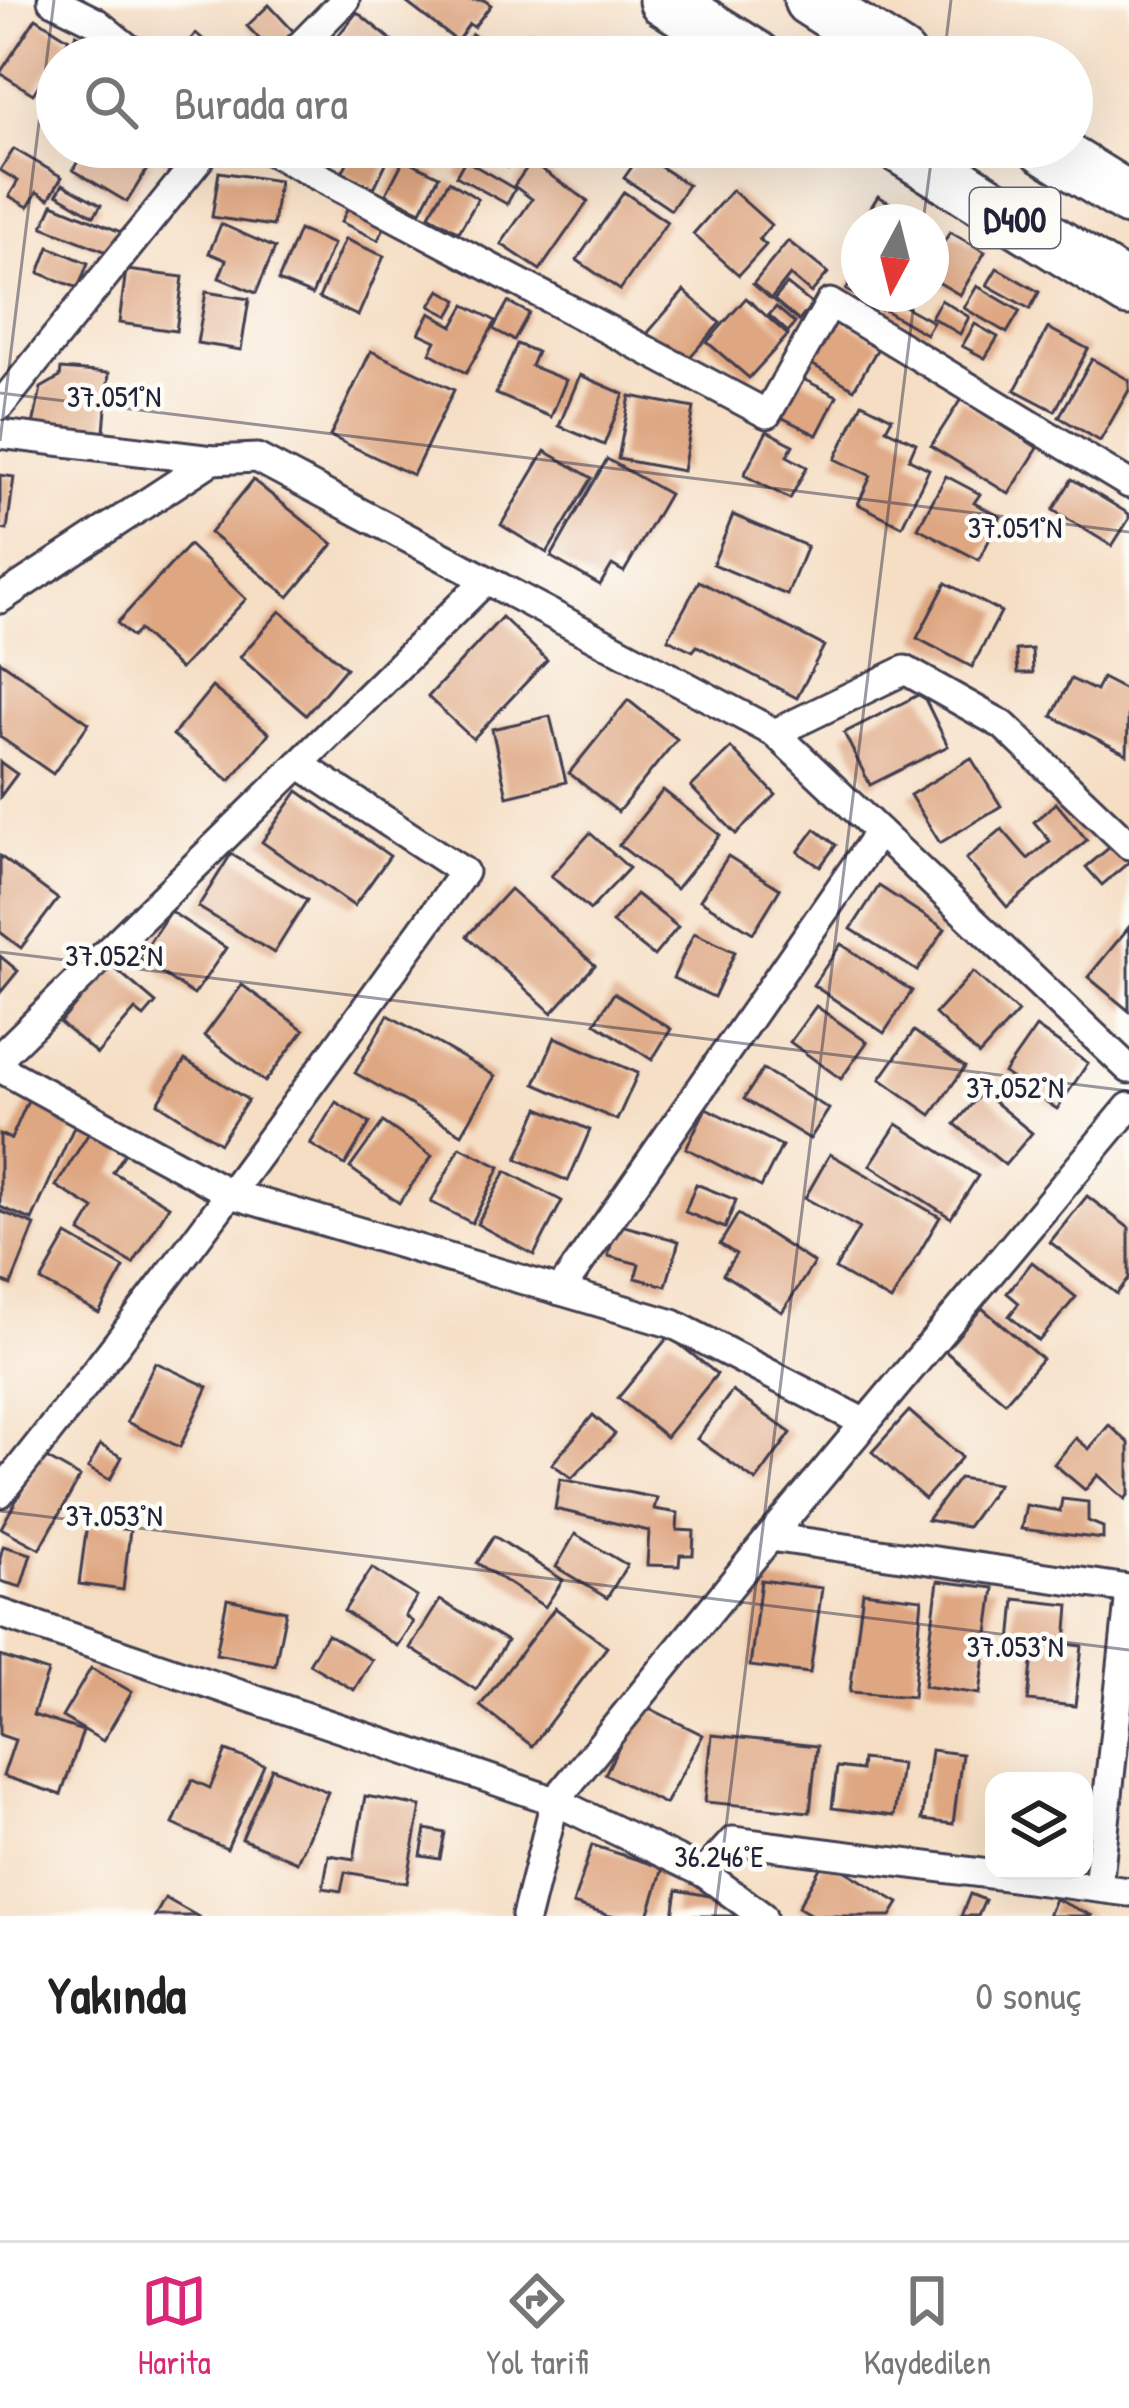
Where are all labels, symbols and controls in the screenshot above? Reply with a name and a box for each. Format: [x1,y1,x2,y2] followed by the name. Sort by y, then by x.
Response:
[36,36,1093,168] search box
[78,69,144,135] icon: search
[174,72,348,133] text: Burada ara
[970,188,1060,248] road number: D400
[841,204,949,312] north arrow
[67,376,161,416] text: 37.051°N
[968,507,1062,547] text: 37.051°N
[65,935,163,975] text: 37.052°N
[966,1067,1064,1107] text: 37.052°N
[65,1495,163,1535] text: 37.053°N
[966,1626,1064,1666] text: 37.053°N
[985,1772,1093,1880] map controls
[985,1772,1093,1880] button: layers
[674,1836,764,1876] text: 36.246°E
[48,1960,186,2029] text: Yakında
[975,1968,1081,2021] text: 0 sonuç
[138,2268,211,2384] tab: Harita
[486,2268,588,2384] tab: Yol tarifi
[864,2268,991,2384] tab: Kaydedilen

